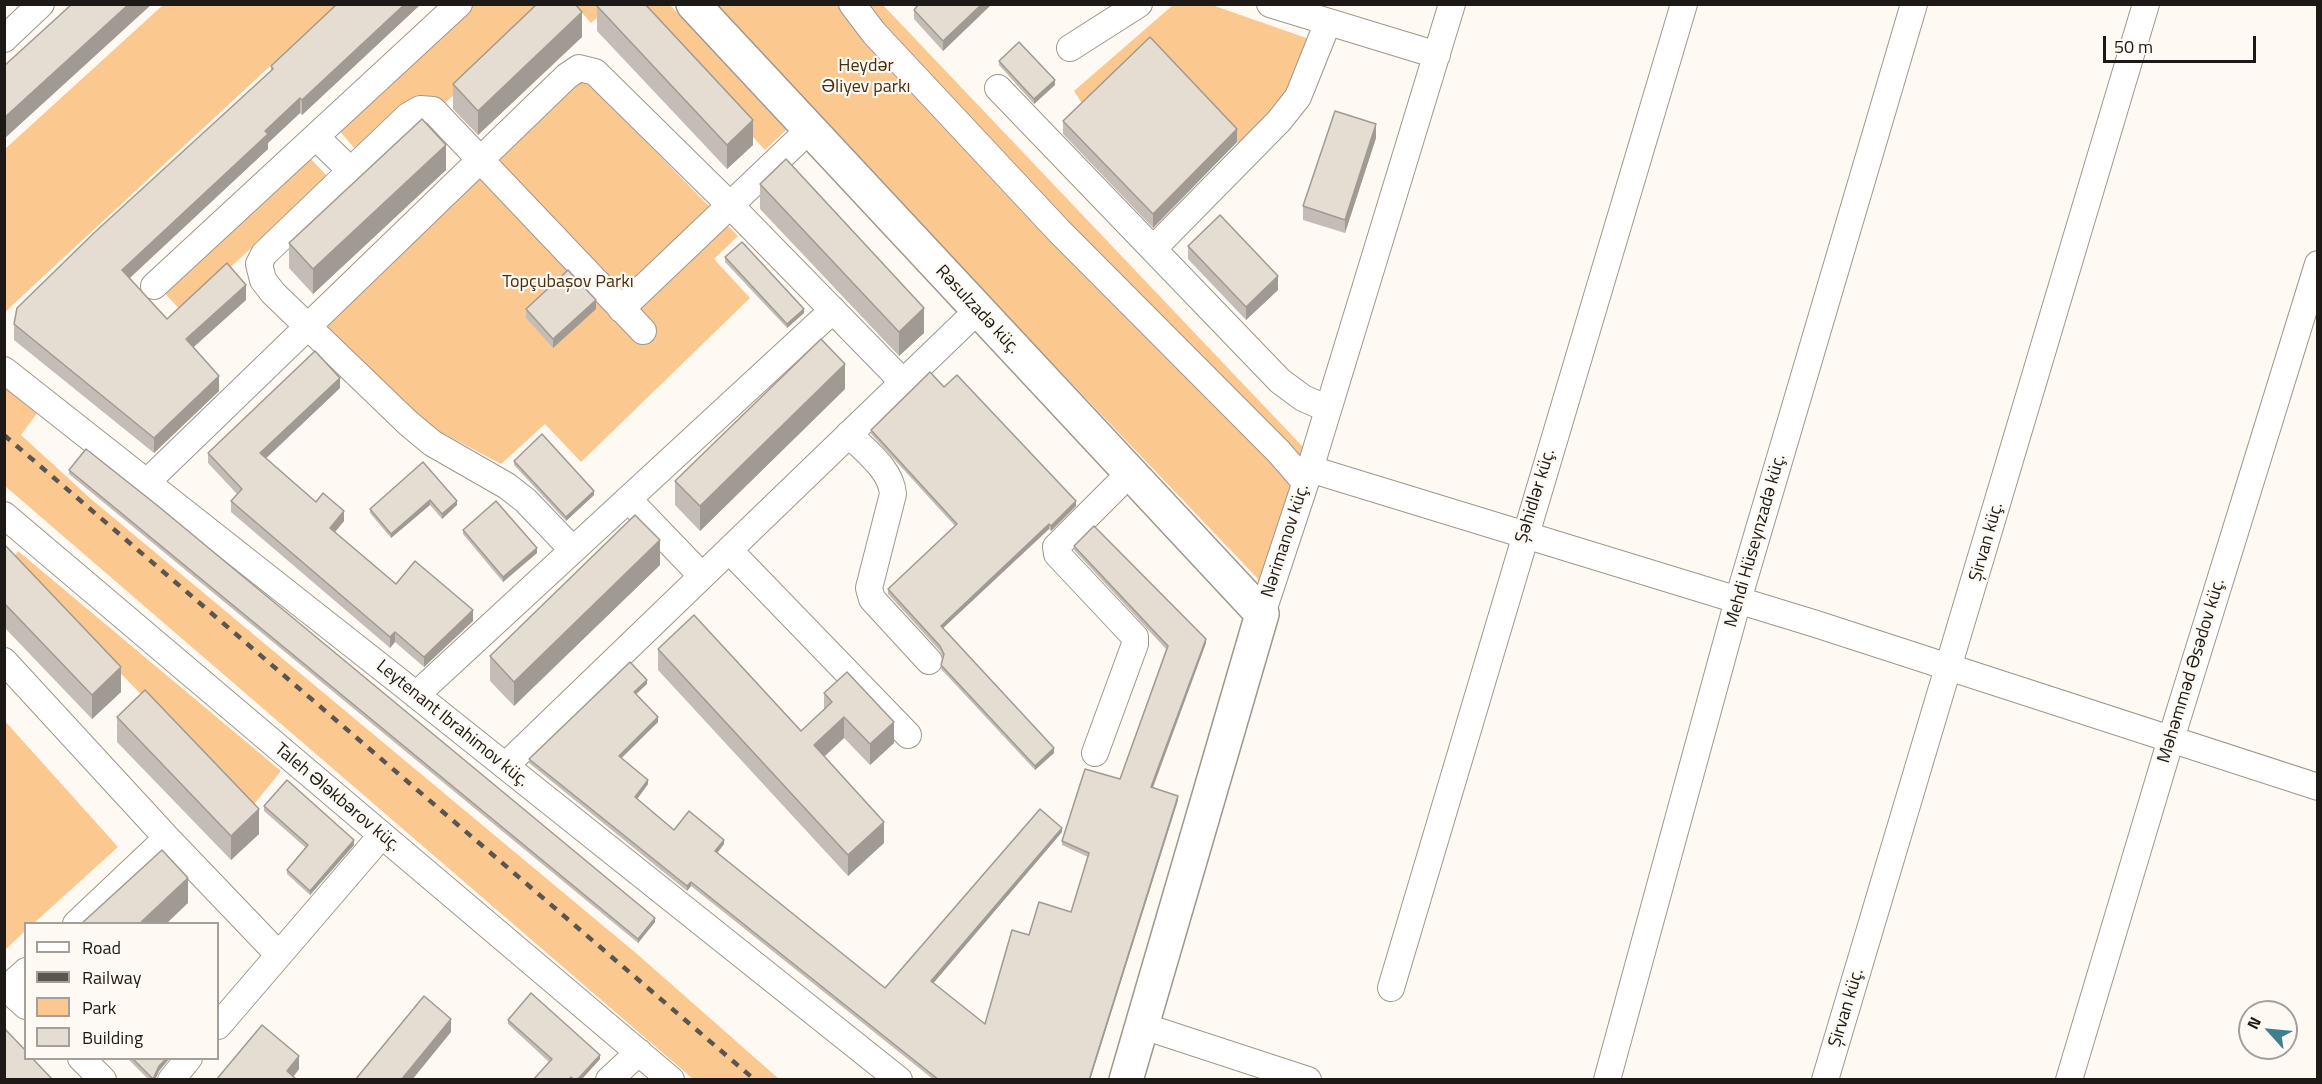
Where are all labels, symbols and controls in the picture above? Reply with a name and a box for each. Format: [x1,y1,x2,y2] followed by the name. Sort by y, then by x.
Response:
[2106,24,2259,62] scale bar
[2114,33,2153,60] text: 50 m
[821,56,911,98] park label: Heydər Əliyev parkı
[930,261,1024,359] street label: Rəsulzadə küç.
[502,272,634,294] park label: Topçubaşov Parkı
[1511,446,1561,546] street label: Şəhidlər küç.
[1721,452,1791,630] street label: Mehdi Hüseynzadə küç.
[1258,482,1314,600] street label: Nərimanov küç.
[1965,500,2009,584] street label: Şirvan küç.
[2154,576,2230,766] street label: Məhəmməd Əsədov küç.
[371,656,533,792] street label: Leytenant Ibrahimov küç.
[270,739,404,857] street label: Taleh Ələkbərov küç.
[24,922,219,1060] legend
[82,934,121,961] text: Road
[82,964,141,991] text: Railway
[1825,966,1869,1050] street label: Şirvan küç.
[82,994,116,1021] text: Park
[2238,1000,2298,1060] north arrow
[2241,1012,2267,1033] text: N
[82,1024,143,1051] text: Building

